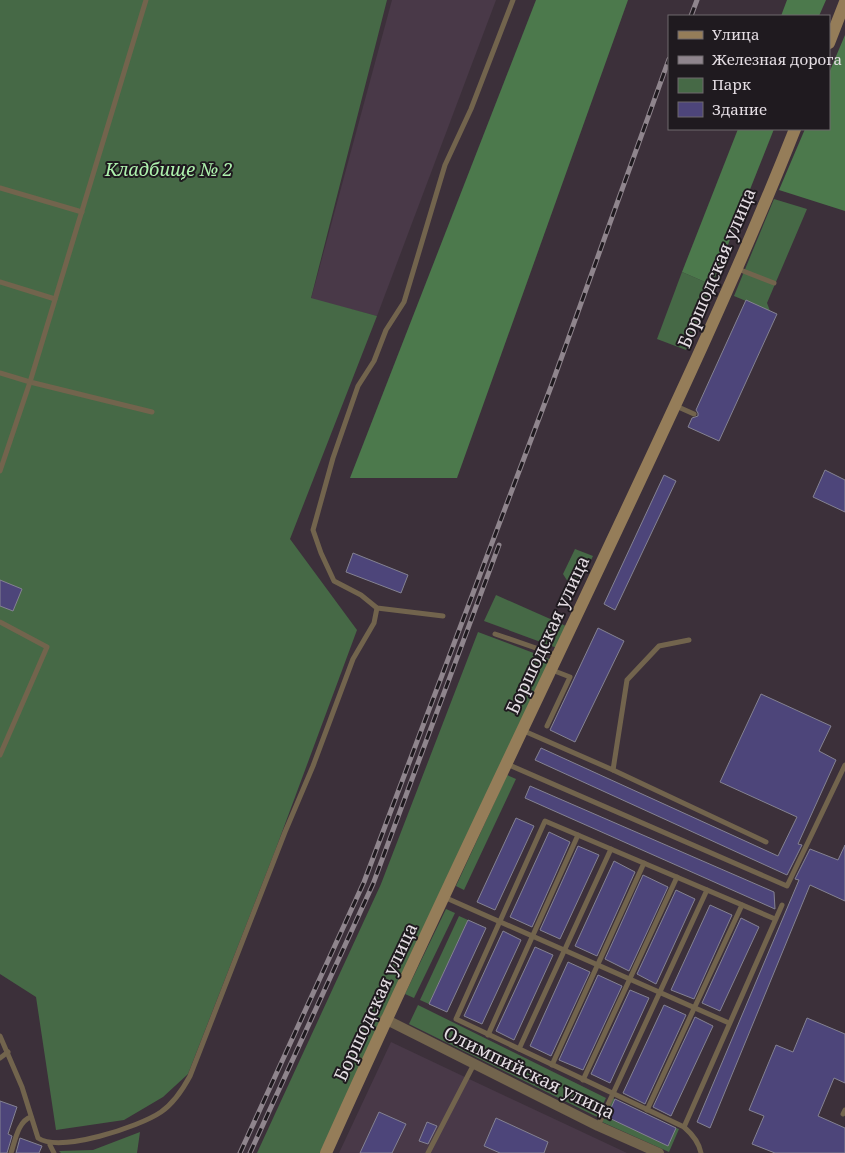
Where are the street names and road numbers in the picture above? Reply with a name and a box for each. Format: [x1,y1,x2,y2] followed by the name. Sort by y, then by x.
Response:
[671,184,761,351] street label: Боршодская улица
[500,552,594,718] street label: Боршодская улица
[328,919,422,1085] street label: Боршодская улица
[440,1020,619,1124] street label: Олимпийская улица

